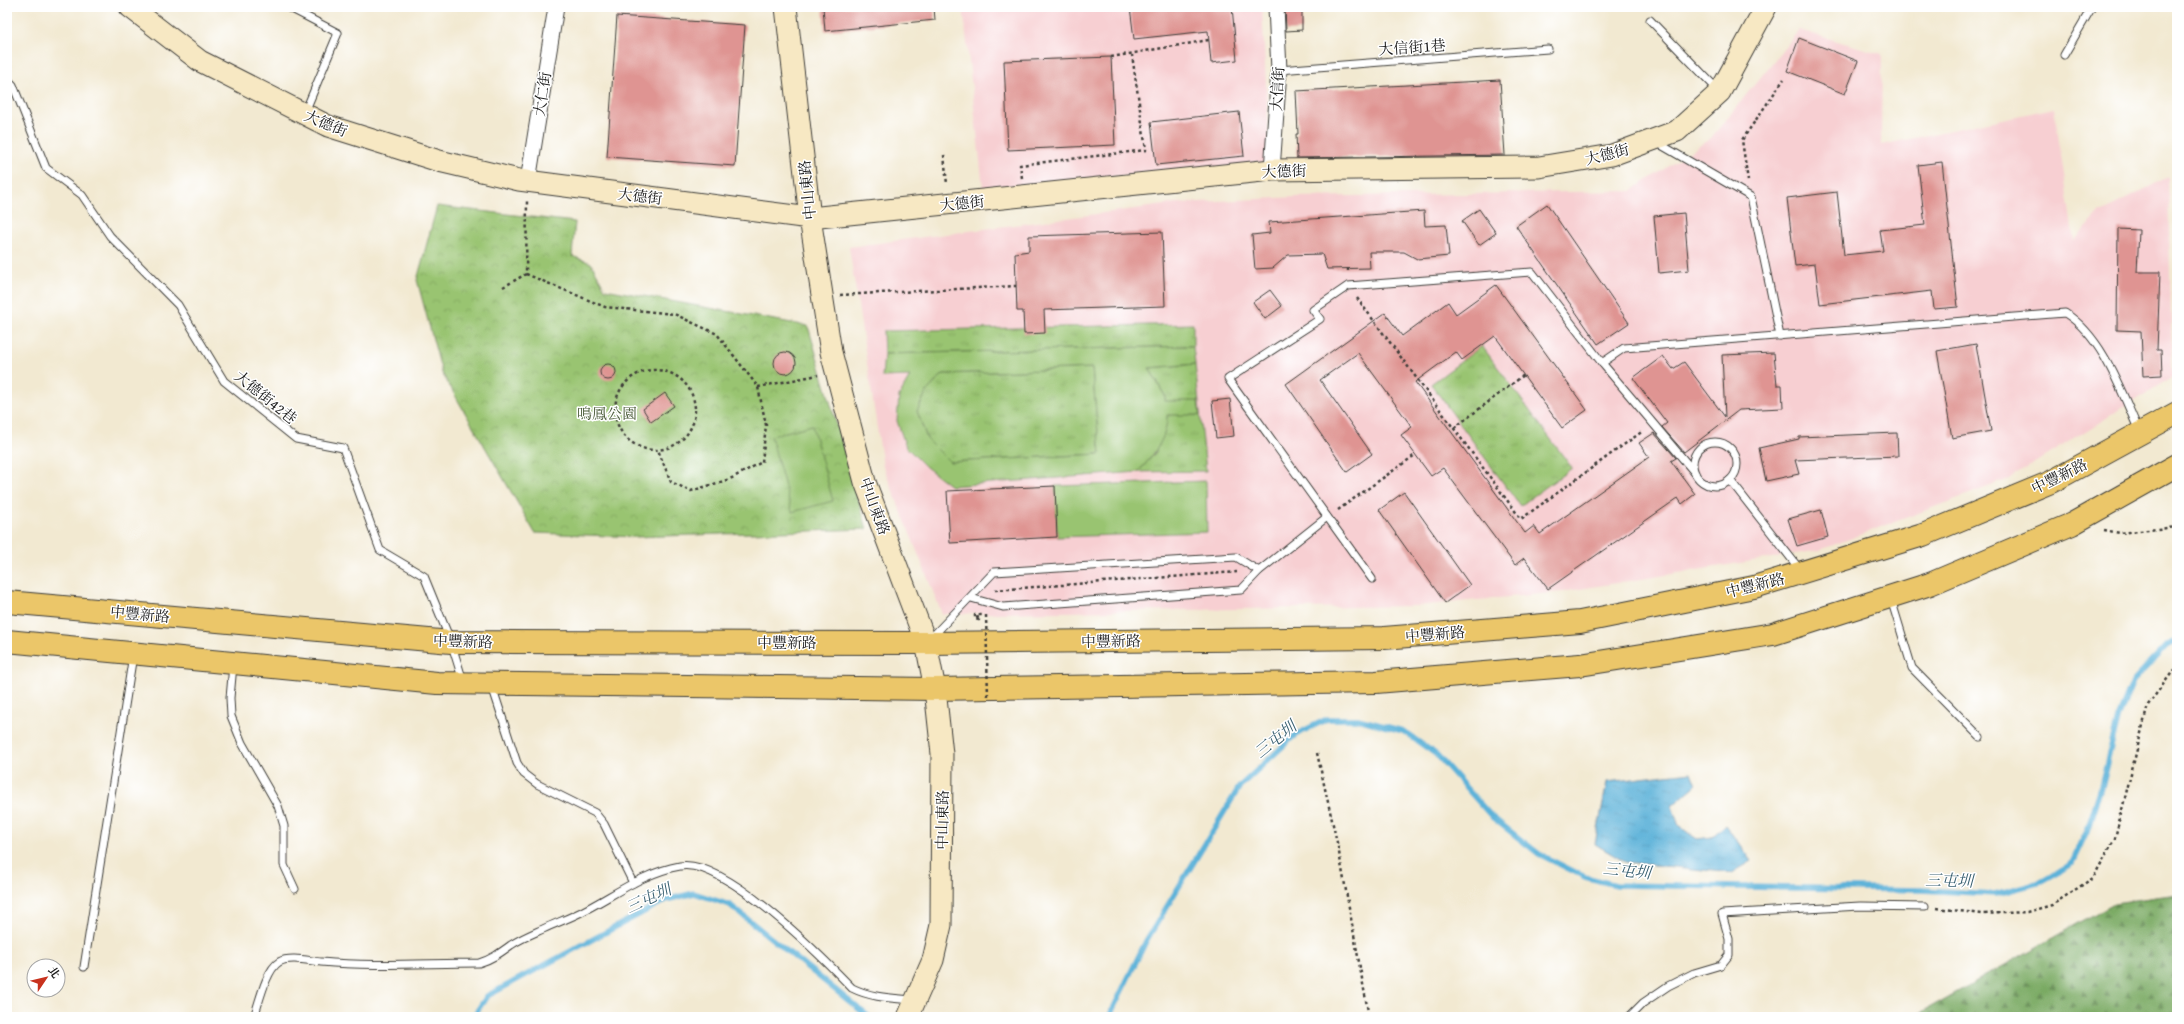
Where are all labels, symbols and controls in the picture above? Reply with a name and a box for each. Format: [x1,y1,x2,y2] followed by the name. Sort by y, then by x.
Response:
[1378,34,1446,60] street label: 大信街1巷
[1265,66,1289,112] street label: 大信街
[528,70,556,118] street label: 大仁街
[301,105,351,141] street label: 大德街
[1583,138,1631,170] street label: 大德街
[793,159,821,221] street label: 中山東路
[1261,160,1307,182] street label: 大德街
[616,183,664,209] street label: 大德街
[939,190,985,216] street label: 大德街
[230,365,302,429] street label: 大德街42巷
[577,403,637,424] park label: 鳴鳳公園
[2027,453,2091,499] street label: 中豐新路
[855,474,895,538] street label: 中山東路
[1723,568,1787,602] street label: 中豐新路
[109,601,171,627] street label: 中豐新路
[1404,621,1466,647] street label: 中豐新路
[433,629,493,653] street label: 中豐新路
[1081,630,1141,652] street label: 中豐新路
[757,632,817,653] street label: 中豐新路
[1249,713,1304,763] water label: 三屯圳
[931,790,953,850] street label: 中山東路
[1602,856,1655,885] water label: 三屯圳
[1925,868,1976,892] water label: 三屯圳
[621,876,678,919] water label: 三屯圳
[26,958,66,998] north arrow
[44,963,64,981] text: 北

